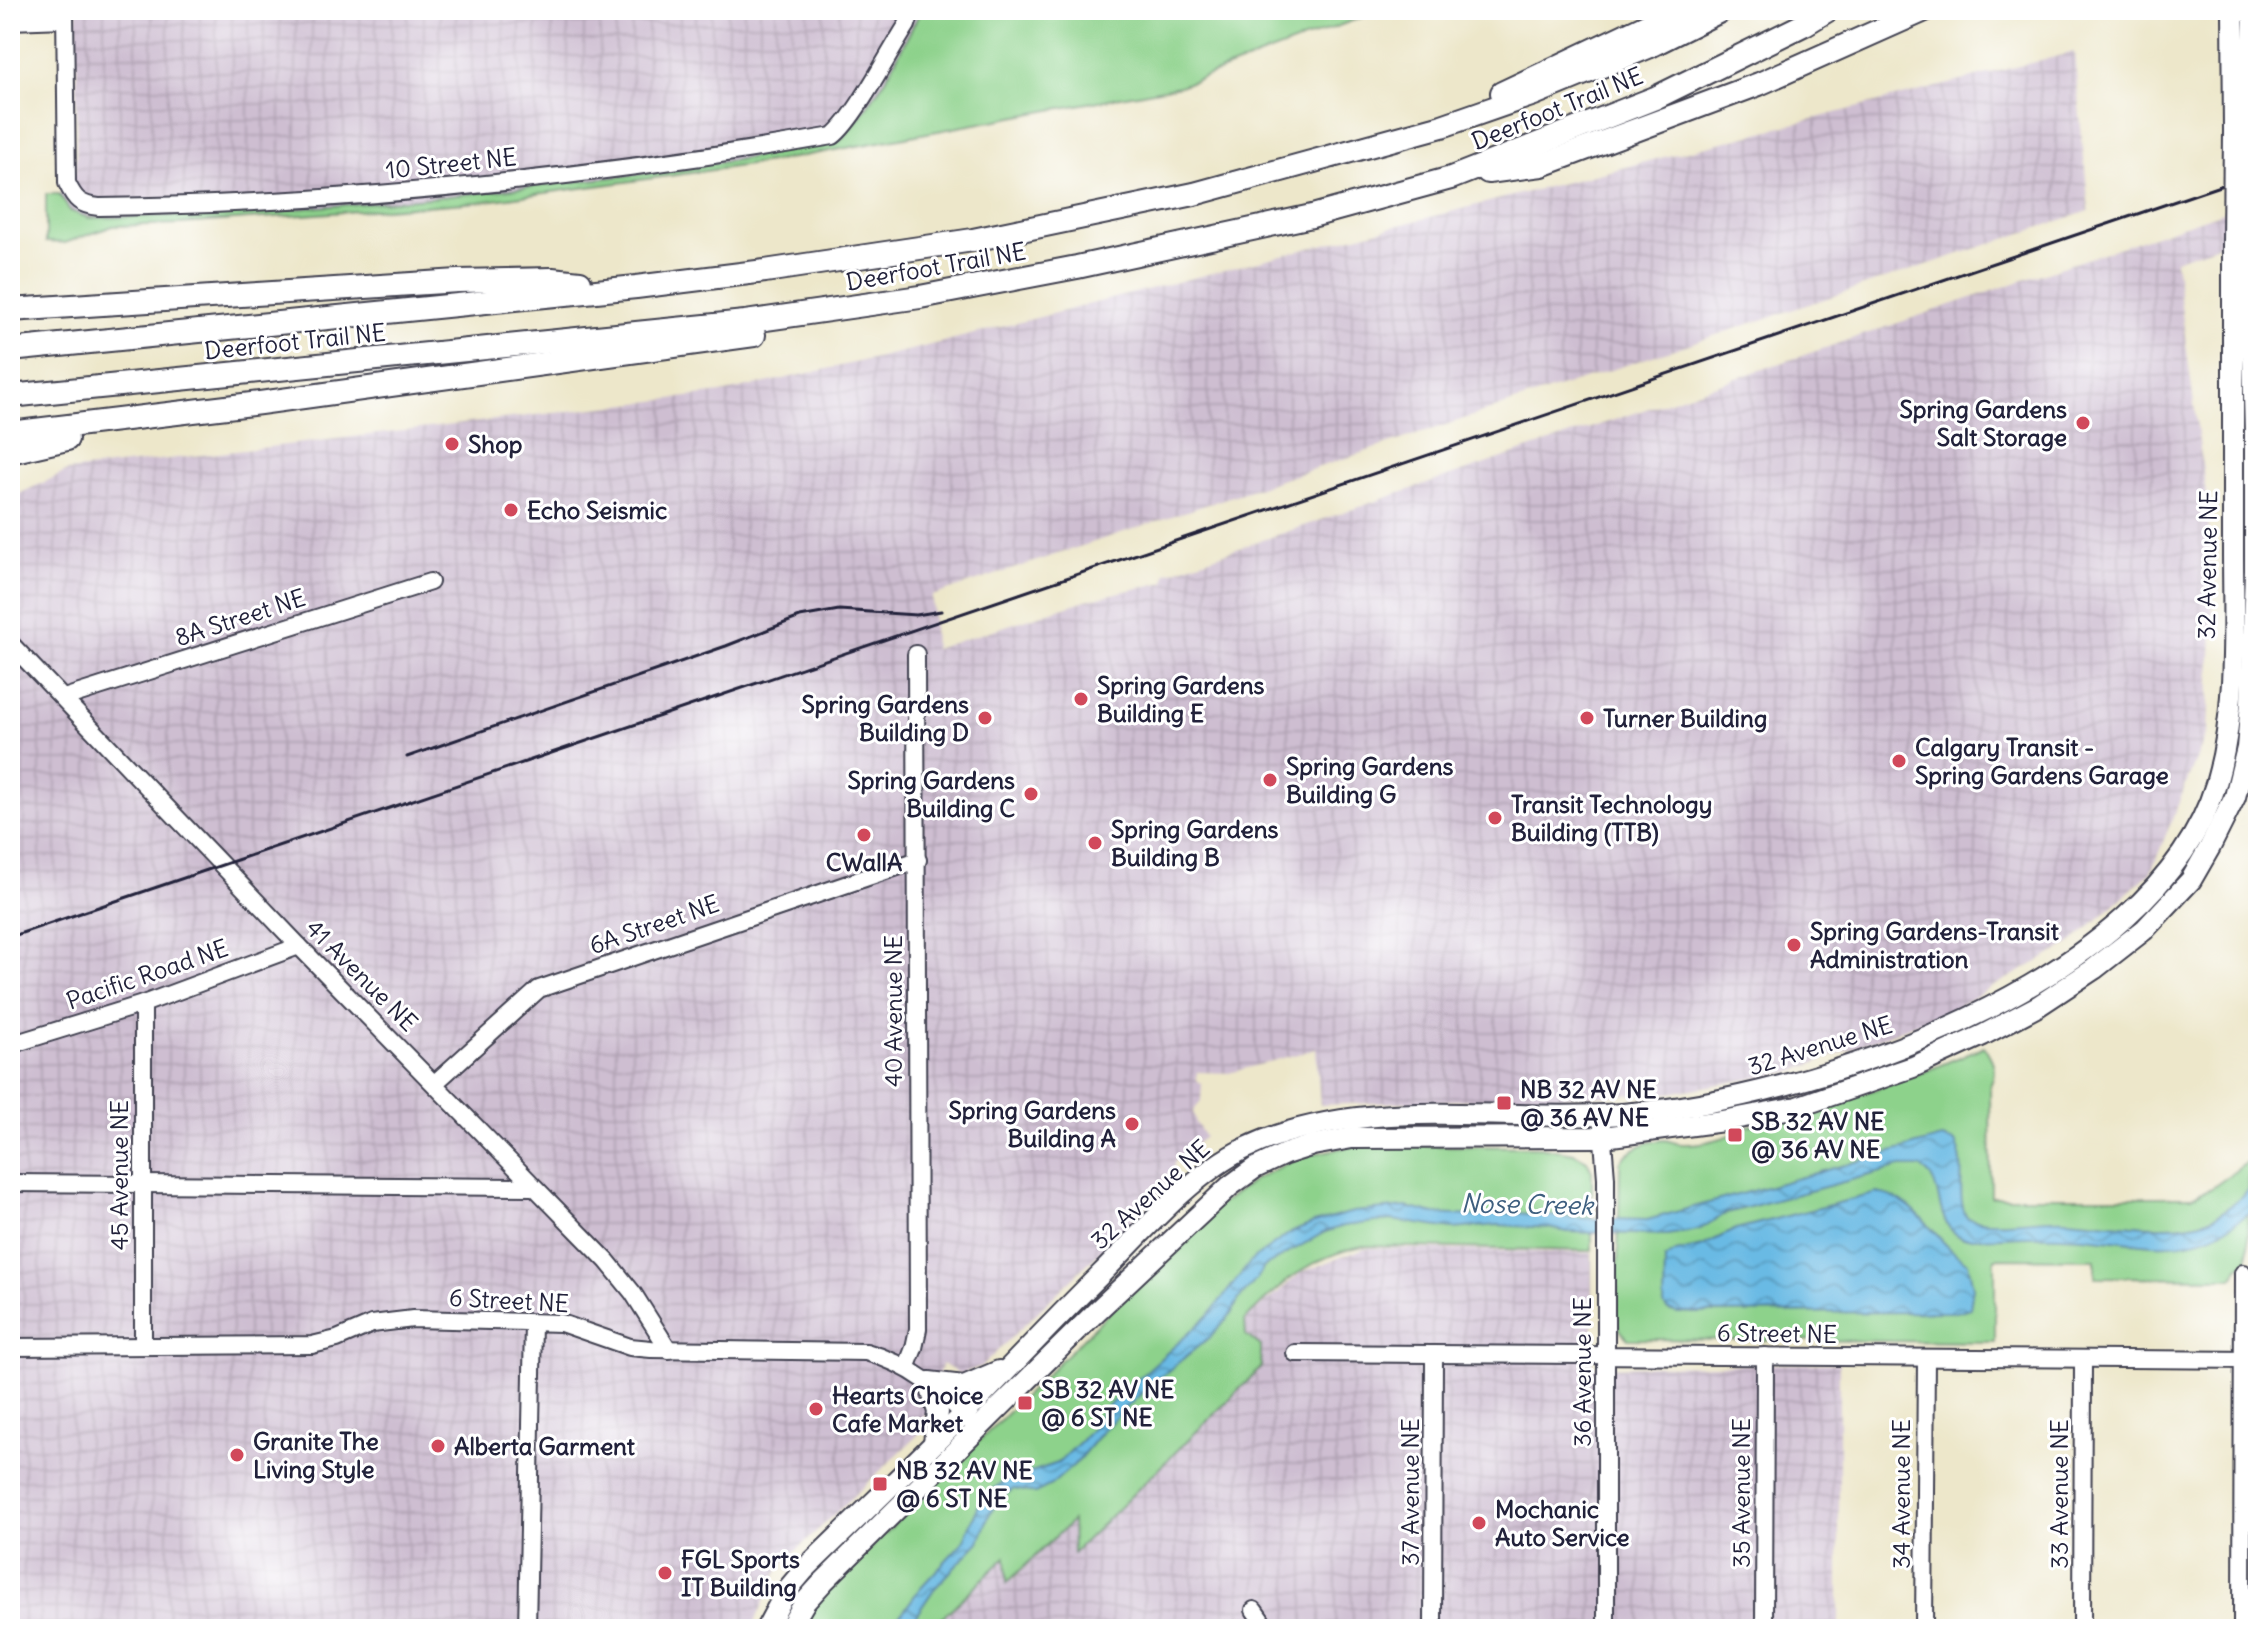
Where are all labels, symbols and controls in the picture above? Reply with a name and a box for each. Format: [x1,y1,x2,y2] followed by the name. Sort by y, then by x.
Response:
[1467,60,1647,156] street label: Deerfoot Trail NE
[384,141,518,185] street label: 10 Street NE
[844,235,1028,297] street label: Deerfoot Trail NE
[203,317,387,365] street label: Deerfoot Trail NE
[1900,394,2067,452] place label: Spring Gardens Salt Storage
[2074,414,2092,432] marker: Spring Gardens Salt Storage
[468,429,522,459] place label: Shop
[443,435,461,453] marker: Shop
[2191,490,2223,640] street label: 32 Avenue NE
[527,495,667,525] place label: Echo Seismic
[502,501,520,519] marker: Echo Seismic
[171,582,309,652] street label: 8A Street NE
[1097,670,1265,728] place label: Spring Gardens Building E
[802,689,969,747] place label: Spring Gardens Building D
[1072,690,1090,708] marker: Spring Gardens Building E
[1603,703,1767,733] place label: Turner Building
[976,709,994,727] marker: Spring Gardens Building D
[1578,709,1596,727] marker: Turner Building
[1915,732,2169,790] place label: Calgary Transit - Spring Gardens Garage
[1286,751,1454,809] place label: Spring Gardens Building G
[1890,752,1908,770] marker: Calgary Transit - Spring Gardens Garage
[848,765,1015,823] place label: Spring Gardens Building C
[1261,771,1279,789] marker: Spring Gardens Building G
[1022,785,1040,803] marker: Spring Gardens Building C
[1511,789,1712,847] place label: Transit Technology Building (TTB)
[1486,809,1504,827] marker: Transit Technology Building (TTB)
[1111,814,1279,872] place label: Spring Gardens Building B
[855,826,873,844] marker: CWallA
[1086,834,1104,852] marker: Spring Gardens Building B
[826,847,902,877] place label: CWallA
[585,888,723,960] street label: 6A Street NE
[300,913,424,1037] street label: 41 Avenue NE
[1810,916,2060,974] place label: Spring Gardens-Transit Administration
[62,932,232,1016] street label: Pacific Road NE
[878,935,908,1087] street label: 40 Avenue NE
[1785,936,1803,954] marker: Spring Gardens-Transit Administration
[1744,1009,1896,1081] street label: 32 Avenue NE
[1520,1074,1657,1132] place label: NB 32 AV NE @ 36 AV NE
[1495,1094,1513,1112] marker: NB 32 AV NE @ 36 AV NE
[949,1095,1116,1153] place label: Spring Gardens Building A
[104,1100,134,1250] street label: 45 Avenue NE
[1751,1106,1884,1164] place label: SB 32 AV NE @ 36 AV NE
[1123,1115,1141,1133] marker: Spring Gardens Building A
[1726,1126,1744,1144] marker: SB 32 AV NE @ 36 AV NE
[1084,1133,1216,1255] street label: 32 Avenue NE
[1460,1186,1595,1222] water label: Nose Creek
[448,1282,570,1318] street label: 6 Street NE
[1567,1297,1597,1447] street label: 36 Avenue NE
[1717,1317,1837,1349] street label: 6 Street NE
[1041,1374,1174,1432] place label: SB 32 AV NE @ 6 ST NE
[832,1380,984,1438] place label: Hearts Choice Cafe Market
[1016,1394,1034,1412] marker: SB 32 AV NE @ 6 ST NE
[807,1400,825,1418] marker: Hearts Choice Cafe Market
[1395,1418,1425,1566] street label: 37 Avenue NE
[1726,1418,1756,1568] street label: 35 Avenue NE
[1886,1419,1916,1569] street label: 34 Avenue NE
[2044,1419,2074,1569] street label: 33 Avenue NE
[253,1426,379,1484] place label: Granite The Living Style
[454,1431,636,1461] place label: Alberta Garment
[429,1437,447,1455] marker: Alberta Garment
[228,1446,246,1464] marker: Granite The Living Style
[896,1455,1033,1513] place label: NB 32 AV NE @ 6 ST NE
[871,1475,889,1493] marker: NB 32 AV NE @ 6 ST NE
[1495,1494,1630,1552] place label: Mochanic Auto Service
[1470,1514,1488,1532] marker: Mochanic Auto Service
[681,1544,800,1602] place label: FGL Sports IT Building
[656,1564,674,1582] marker: FGL Sports IT Building

